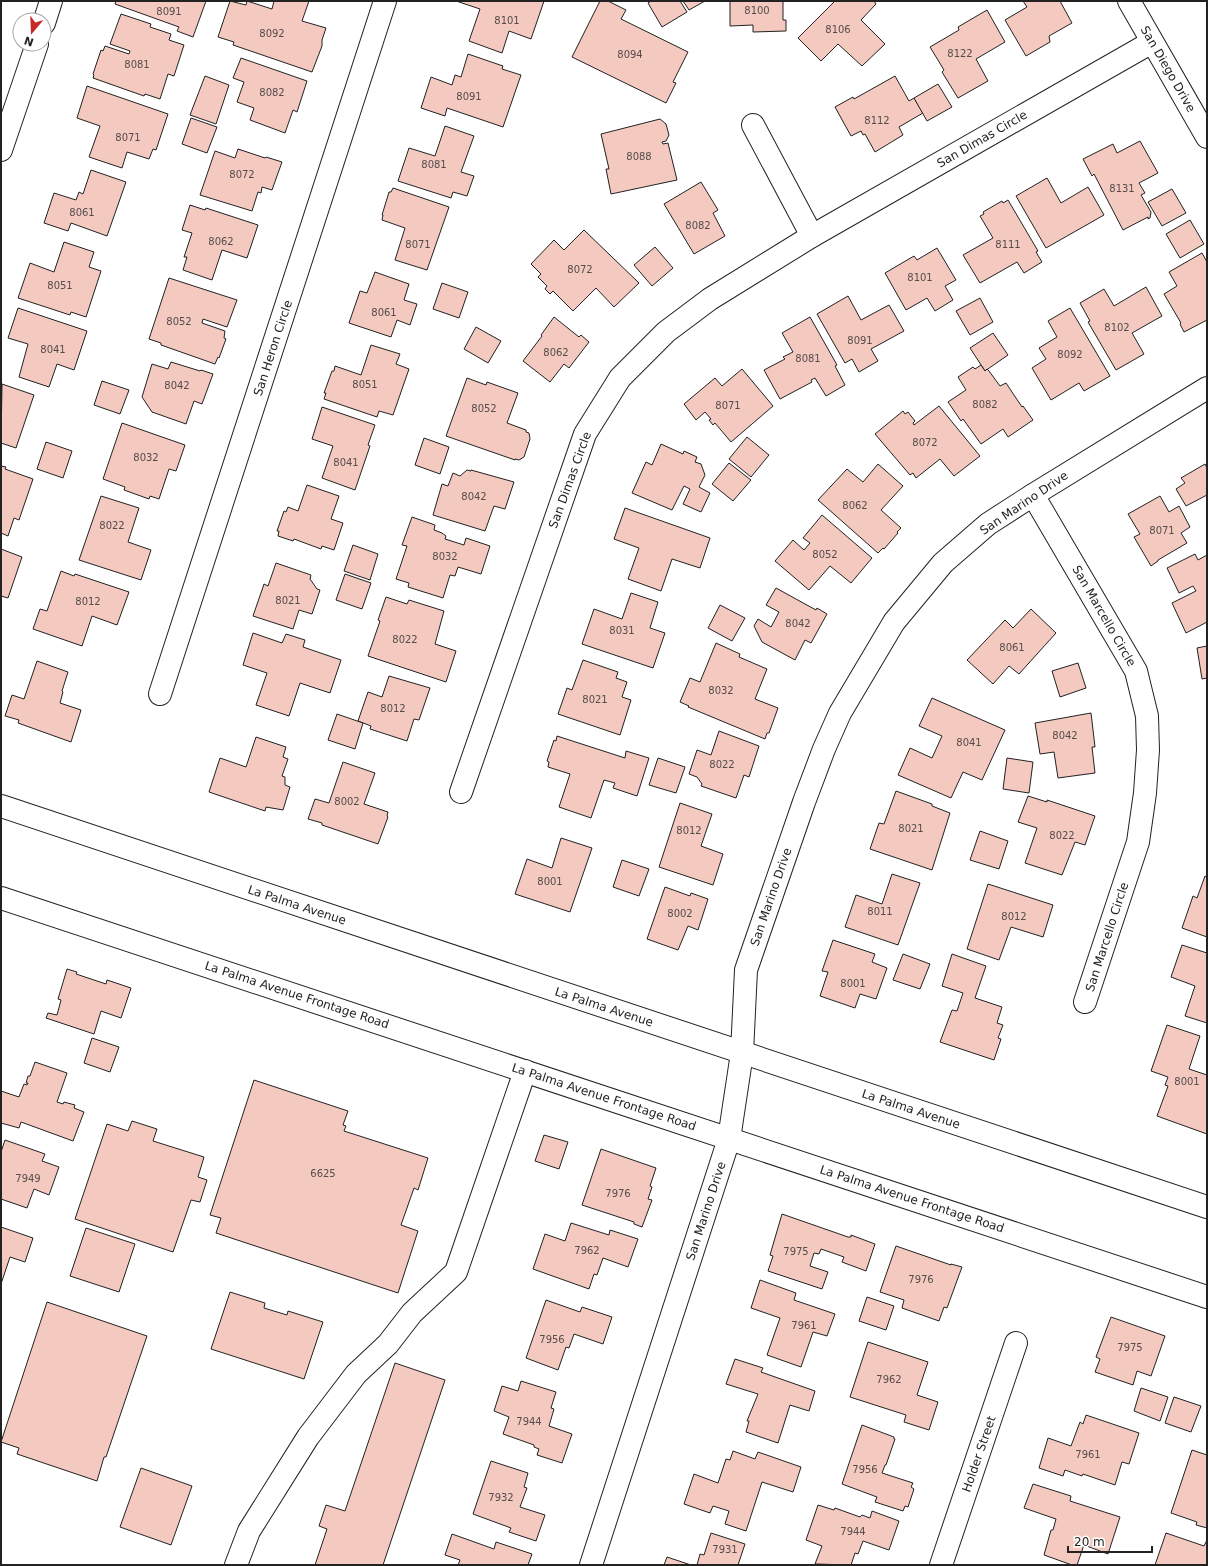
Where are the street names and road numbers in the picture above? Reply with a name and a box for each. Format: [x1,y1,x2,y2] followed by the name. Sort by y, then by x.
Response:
[1138,23,1198,115] street label: San Diego Drive
[934,107,1030,171] street label: San Dimas Circle
[251,298,295,398] street label: San Heron Circle
[546,430,594,530] street label: San Dimas Circle
[977,468,1071,538] street label: San Marino Drive
[1069,563,1139,669] street label: San Marcello Circle
[748,846,794,948] street label: San Marino Drive
[1083,880,1131,994] street label: San Marcello Circle
[246,882,348,928] street label: La Palma Avenue
[203,959,391,1031] street label: La Palma Avenue Frontage Road
[553,984,655,1030] street label: La Palma Avenue
[510,1061,698,1133] street label: La Palma Avenue Frontage Road
[860,1086,962,1132] street label: La Palma Avenue
[683,1160,729,1262] street label: San Marino Drive
[818,1163,1006,1235] street label: La Palma Avenue Frontage Road
[959,1414,999,1494] street label: Holder Street

